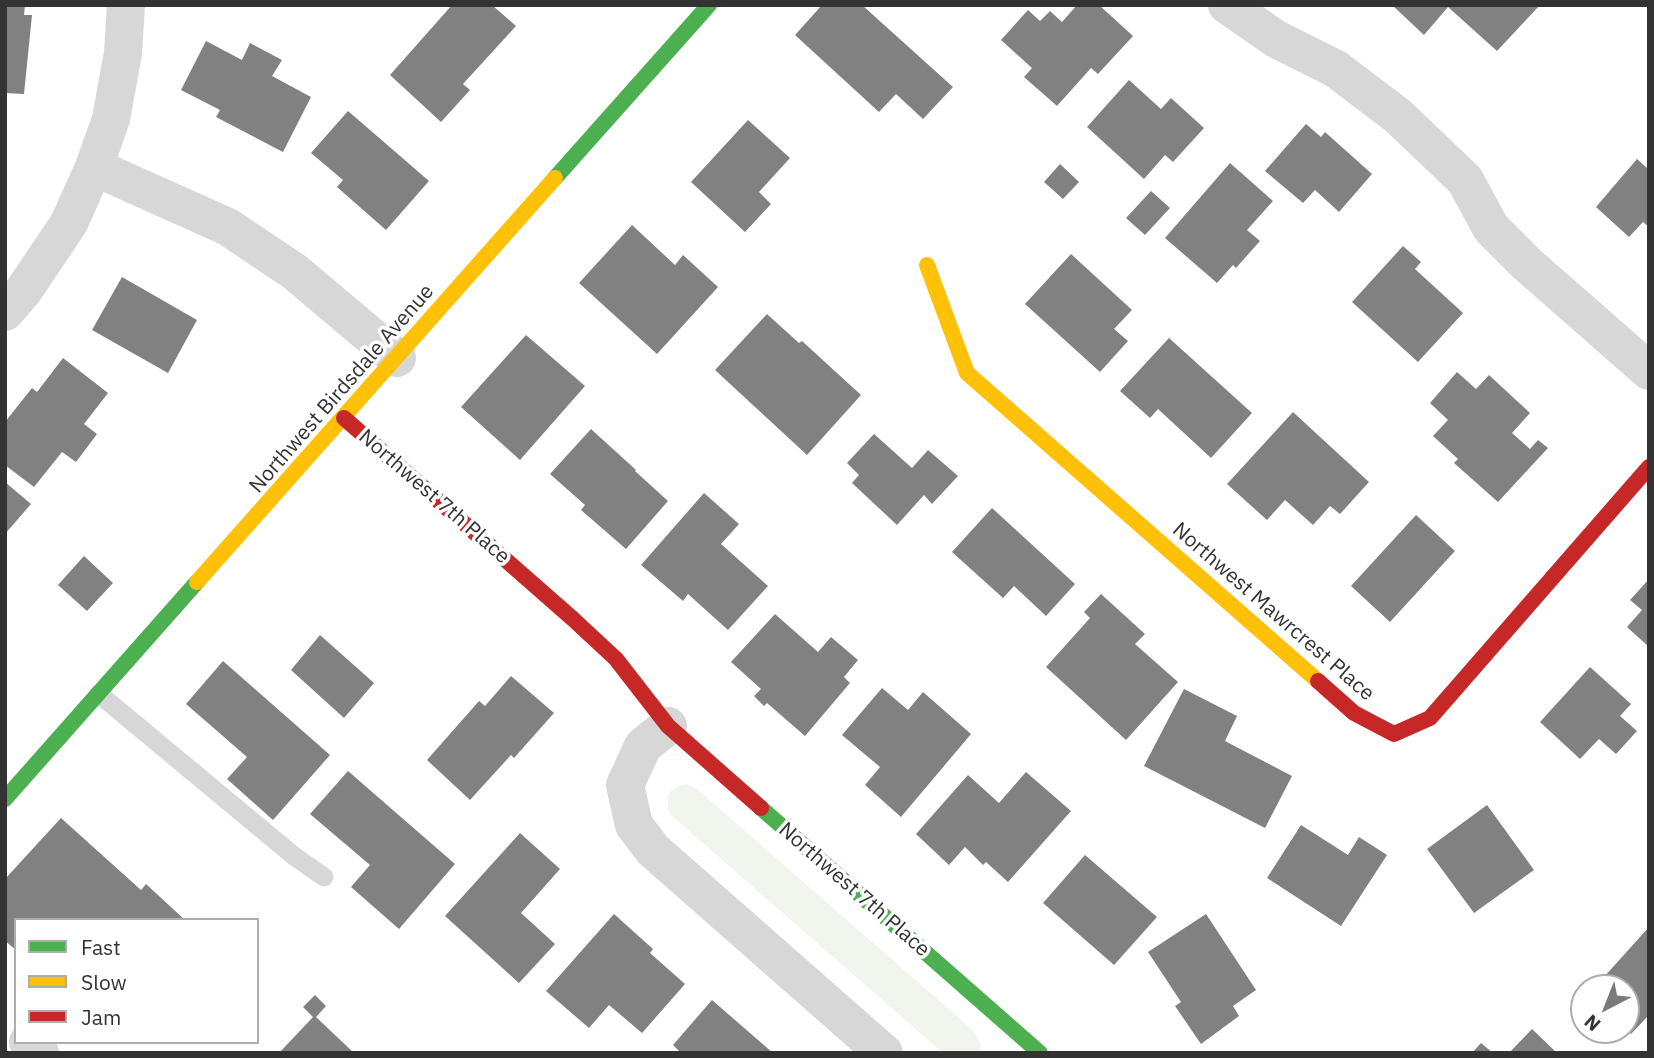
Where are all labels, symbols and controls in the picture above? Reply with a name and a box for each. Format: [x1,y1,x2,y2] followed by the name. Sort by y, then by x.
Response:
[245,280,439,498] street label: Northwest Birdsdale Avenue
[353,425,515,569] street label: Northwest 7th Place
[1167,517,1379,707] street label: Northwest Mawrcrest Place
[773,818,935,962] street label: Northwest 7th Place
[14,918,259,1044] legend
[81,933,121,961] text: Fast
[81,968,127,996] text: Slow
[1570,974,1640,1044] north arrow
[81,1003,121,1031] text: Jam
[1579,1010,1605,1037] text: N

